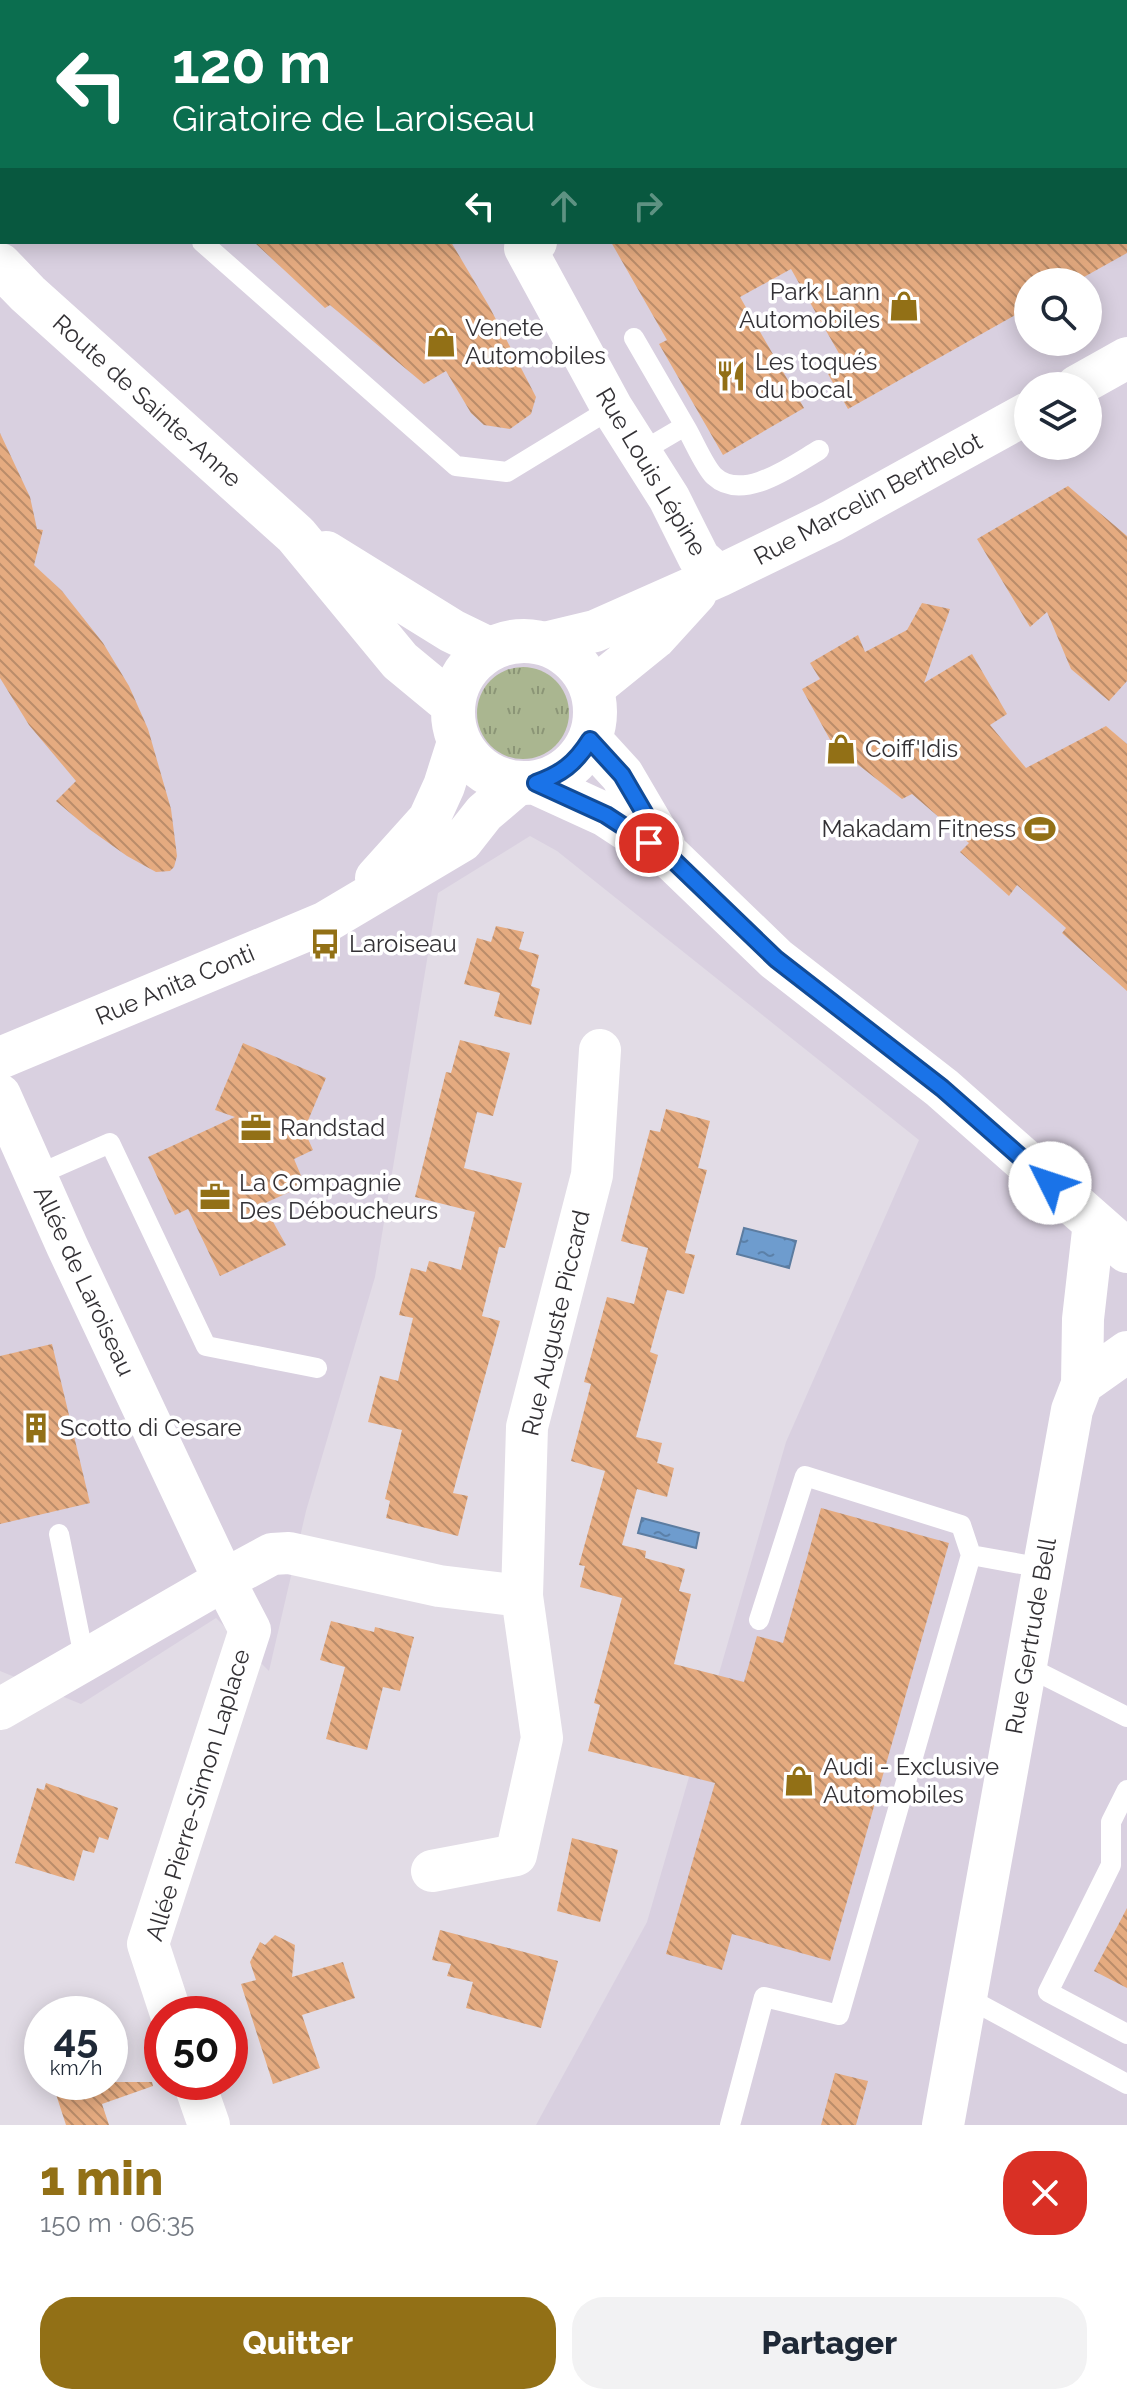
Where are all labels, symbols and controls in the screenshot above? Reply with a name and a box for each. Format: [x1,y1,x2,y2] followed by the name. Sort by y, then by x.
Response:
[172,30,331,96] text: 120 m
[40,32,144,136] icon: left
[172,97,535,139] text: Giratoire de Laroiseau
[458,184,502,228] icon: left
[542,184,586,228] icon: ahead
[626,184,670,228] icon: right
[1014,268,1102,460] map controls
[1014,268,1102,356] button: search
[739,277,880,334] place label: Park Lann Automobiles
[887,289,921,323] shop icon: Park Lann Automobiles
[47,308,248,493] street label: Route de Sainte-Anne
[465,313,606,370] place label: Venete Automobiles
[424,325,458,359] shop icon: Venete Automobiles
[755,347,877,404] place label: Les toqués du bocal
[714,359,748,393] restaurant icon: Les toqués du bocal
[1014,372,1102,460] button: layers
[590,382,713,561] street label: Rue Louis Lépine
[749,426,987,571] street label: Rue Marcelin Berthelot
[824,732,858,766] shop icon: Coiff'Idis
[865,734,958,763] place label: Coiff'Idis
[615,809,683,877] pin
[1023,812,1057,846] sports icon: Makadam Fitness
[821,814,1016,843] place label: Makadam Fitness
[627,821,671,865] icon: arrive
[308,927,342,961] bus stop icon: Laroiseau
[349,929,457,958] place label: Laroiseau
[91,938,259,1031] street label: Rue Anita Conti
[239,1111,273,1145] office icon: Randstad
[280,1113,385,1142] place label: Randstad
[1008,1141,1092,1225] position arrow
[239,1168,438,1225] place label: La Compagnie Des Déboucheurs
[198,1180,232,1214] office icon: La Compagnie Des Déboucheurs
[28,1181,141,1380] street label: Allée de Laroiseau
[515,1207,596,1439] street label: Rue Auguste Piccard
[19,1411,53,1445] building icon: Scotto di Cesare
[60,1413,242,1442] place label: Scotto di Cesare
[999,1535,1062,1736] street label: Rue Gertrude Bell
[139,1646,256,1944] street label: Allée Pierre-Simon Laplace
[823,1752,999,1809] place label: Audi - Exclusive Automobiles
[782,1764,816,1798] shop icon: Audi - Exclusive Automobiles
[144,1996,248,2100] speed limit sign: 50
[53,2014,98,2061] text: 45
[50,2056,102,2080] text: km/h
[40,2150,163,2206] text: 1 min
[1003,2151,1087,2235] button: close
[40,2208,194,2238] text: 150 m · 06:35
[40,2297,556,2389] button: Quitter
[572,2297,1087,2389] button: Partager

